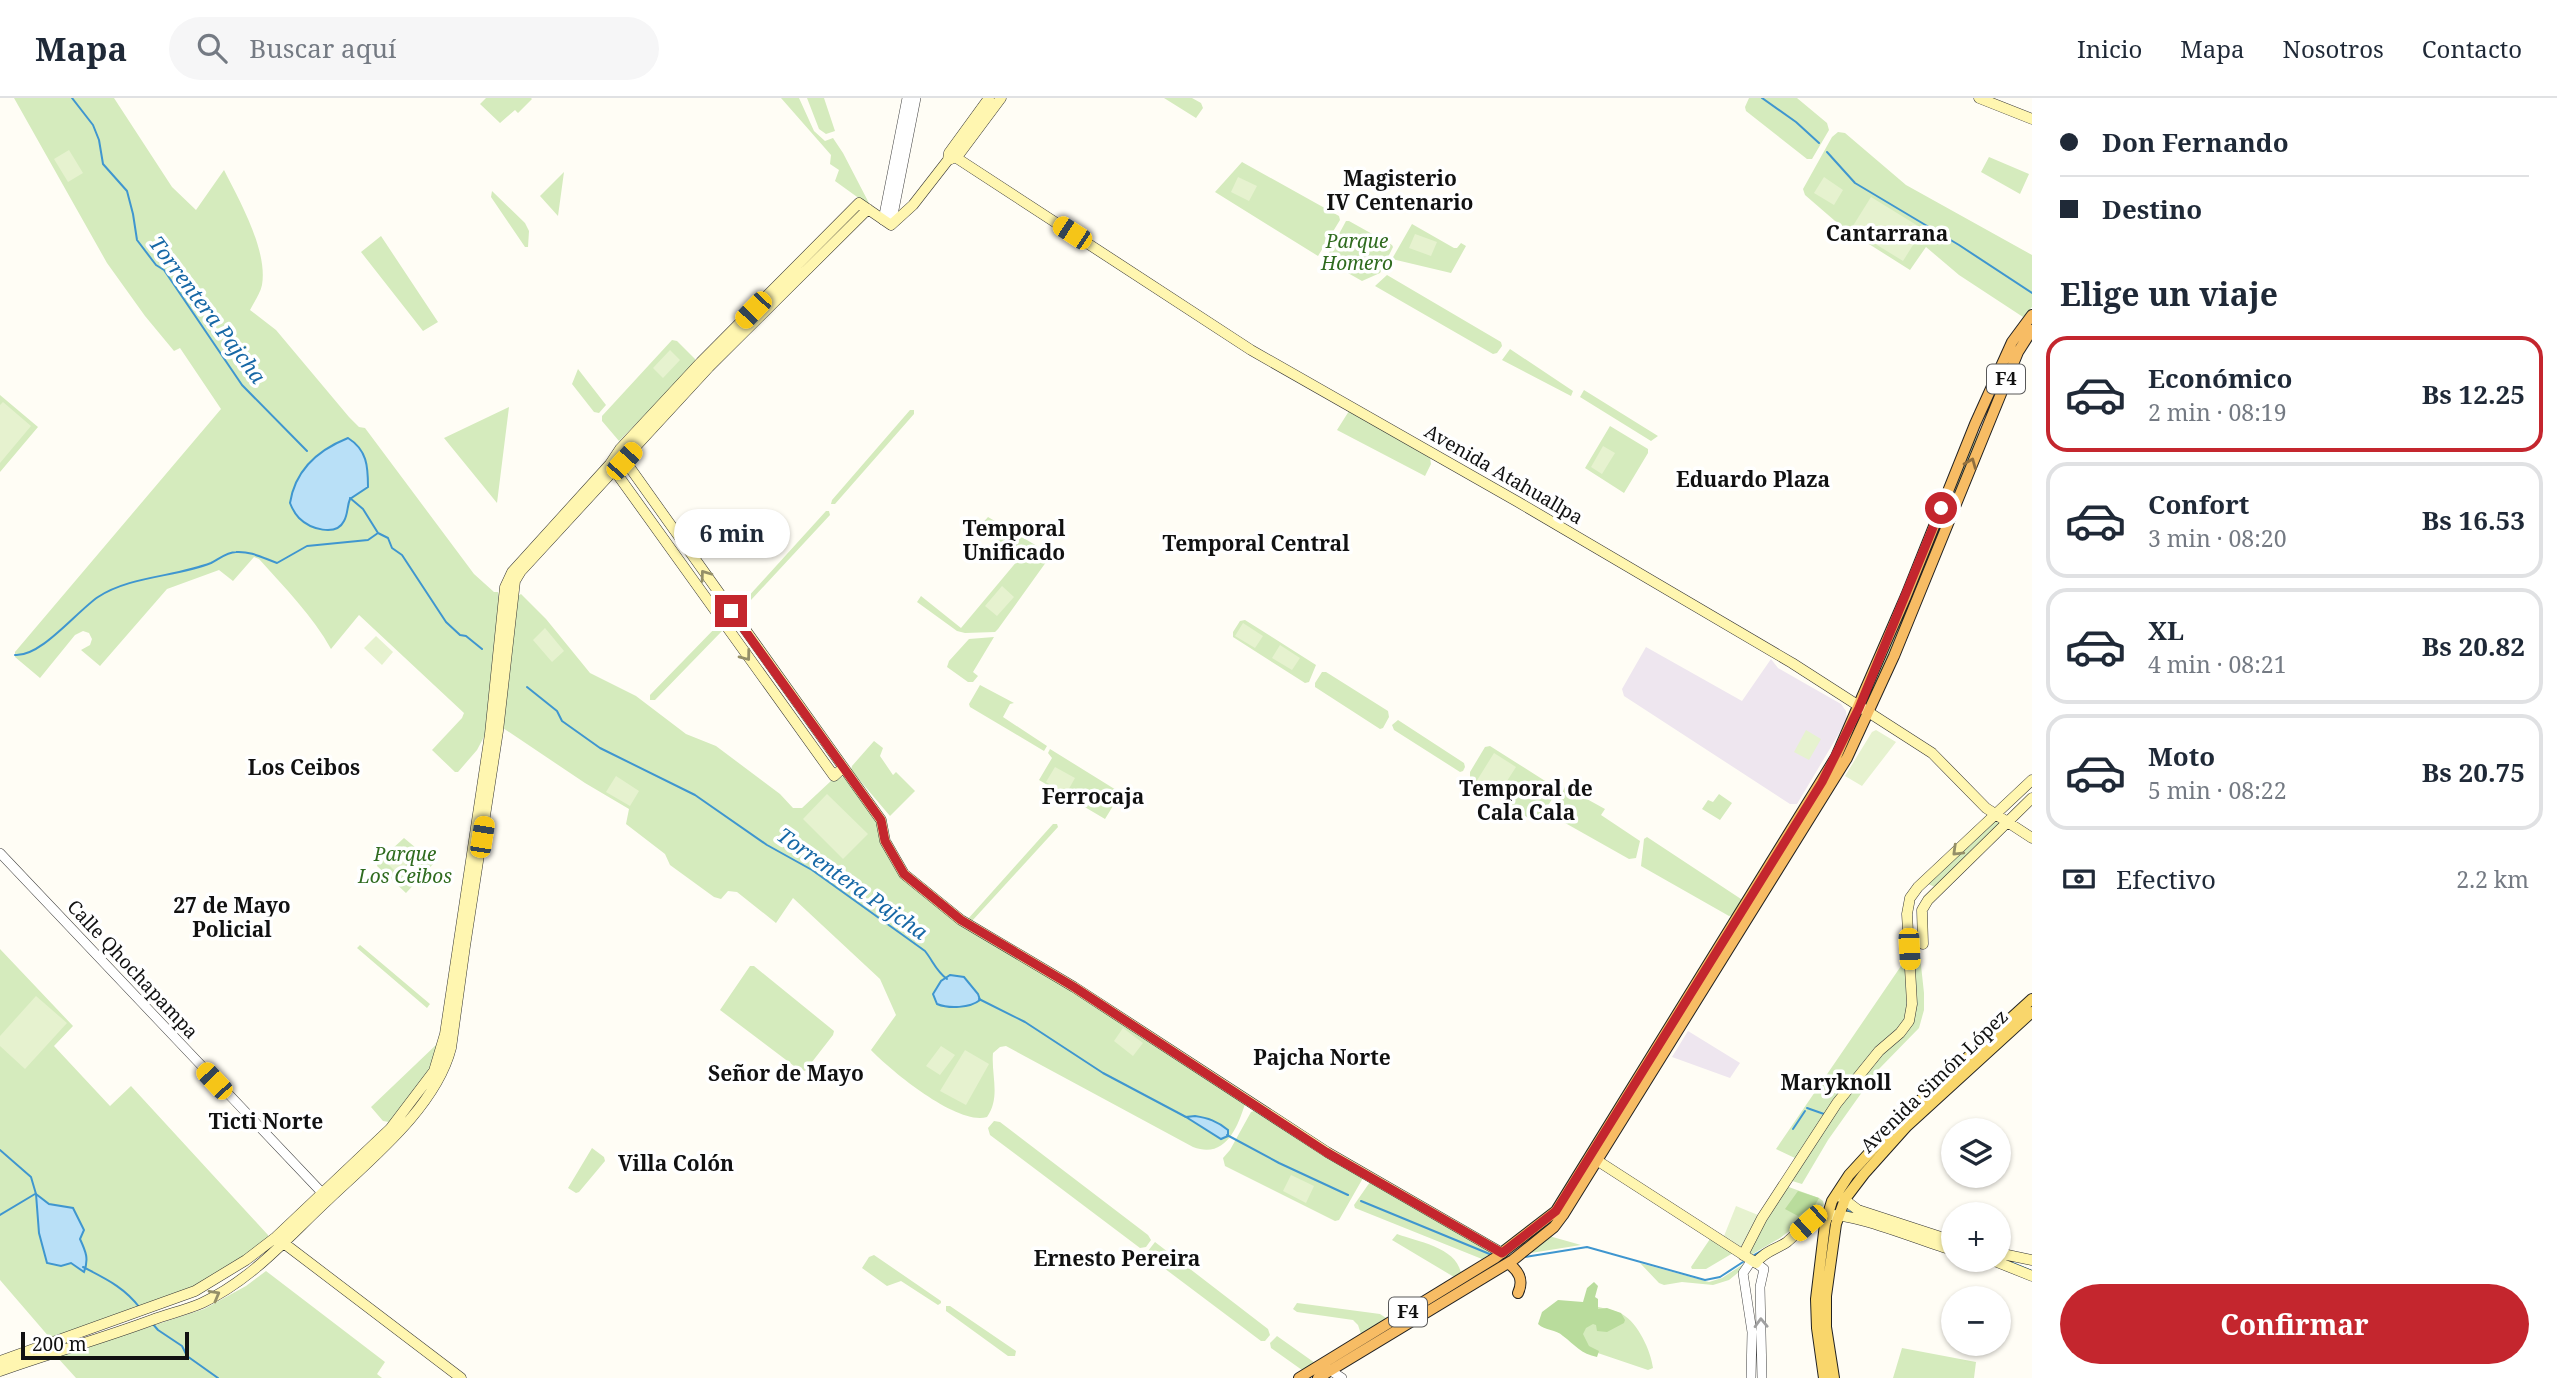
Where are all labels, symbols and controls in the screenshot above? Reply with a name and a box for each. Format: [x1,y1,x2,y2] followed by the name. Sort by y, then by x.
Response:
[169,17,659,80] search box
[35,26,127,71] text: Mapa
[193,29,231,67] icon: search
[249,30,396,66] text: Buscar aquí
[2077,32,2142,65] text: Inicio
[2180,32,2245,65] text: Mapa
[2283,32,2384,65] text: Nosotros
[2422,32,2522,65] text: Contacto
[2102,124,2289,160] text: Don Fernando
[1327,164,1474,216] district label: Magisterio IV Centenario
[2102,191,2202,227] text: Destino
[1049,213,1096,253] car
[1826,219,1948,247] district label: Cantarrana
[1320,228,1393,276] park label: Parque Homero
[143,230,273,390] water label: Torrentera Pajcha
[2060,272,2278,315] text: Elige un viaje
[731,288,776,332] car
[2148,360,2292,396] text: Económico
[2064,363,2127,426] icon: car
[1987,365,2025,394] road number: F4
[2422,376,2525,412] text: Bs 12.25
[2148,396,2286,428] text: 2 min · 08:19
[1420,418,1588,530] street label: Avenida Atahuallpa
[603,438,646,484] car
[1963,457,1977,470] one-way arrow
[1676,465,1830,493] district label: Eduardo Plaza
[2148,486,2249,522] text: Confort
[2064,489,2127,552] icon: car
[1925,492,1957,524] route start
[2422,502,2525,538] text: Bs 16.53
[673,510,789,559] callout: 6 min
[963,514,1066,566] district label: Temporal Unificado
[699,517,765,549] text: 6 min
[2148,522,2286,554] text: 3 min · 08:20
[1162,529,1350,557] district label: Temporal Central
[700,570,713,583] one-way arrow
[715,595,747,627] route end
[2148,612,2184,648] text: XL
[2064,615,2127,678] icon: car
[2422,628,2525,664] text: Bs 20.82
[738,648,750,661] one-way arrow
[2148,648,2286,680] text: 4 min · 08:21
[2148,738,2215,774] text: Moto
[2064,741,2127,804] icon: car
[248,753,360,781] district label: Los Ceibos
[2422,754,2525,790] text: Bs 20.75
[1459,774,1593,826] district label: Temporal de Cala Cala
[2148,774,2286,806] text: 5 min · 08:22
[1042,782,1144,810] district label: Ferrocaja
[469,815,496,859] car
[772,821,934,946] water label: Torrentera Pajcha
[357,841,452,889] park label: Parque Los Ceibos
[1952,843,1965,856] one-way arrow
[2060,860,2098,898] icon: cash
[2116,861,2216,897] text: Efectivo
[2456,863,2529,895] text: 2.2 km
[173,891,291,943] district label: 27 de Mayo Policial
[62,894,204,1044] street label: Calle Qhochapampa
[1898,927,1921,971] car
[1854,1004,2014,1158] street label: Avenida Simón López
[1253,1043,1391,1071] district label: Pajcha Norte
[192,1058,237,1104] car
[708,1059,864,1087] district label: Señor de Mayo
[1781,1068,1892,1096] district label: Maryknoll
[209,1107,323,1135] district label: Ticti Norte
[1941,1118,2011,1356] map controls
[1941,1118,2011,1188] button: layers
[618,1149,734,1177] district label: Villa Colón
[1786,1201,1831,1245] car
[1941,1202,2011,1272] button: +
[1034,1244,1200,1272] district label: Ernesto Pereira
[2060,1284,2529,1364] button: Confirmar
[1941,1286,2011,1356] button: −
[208,1290,221,1303] one-way arrow
[1389,1297,1427,1326] road number: F4
[1754,1317,1769,1328] one-way arrow
[21,1329,189,1361] scale bar
[32,1331,87,1357] text: 200 m

